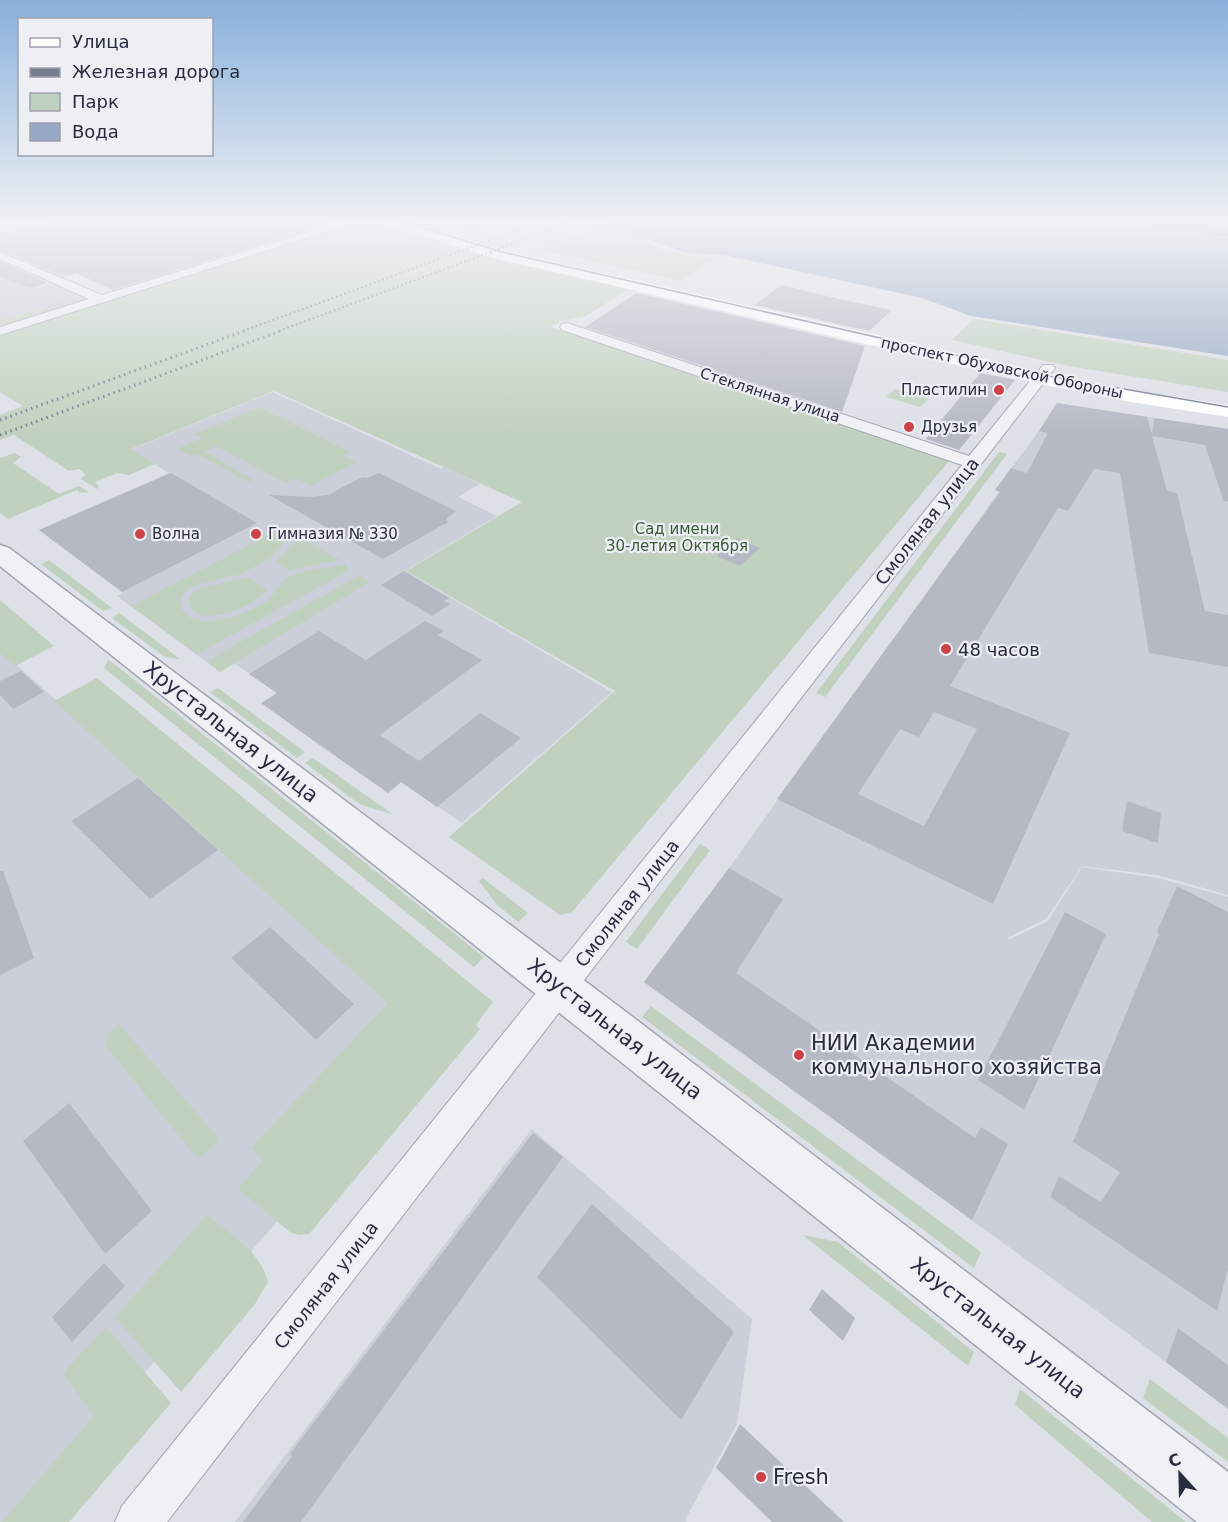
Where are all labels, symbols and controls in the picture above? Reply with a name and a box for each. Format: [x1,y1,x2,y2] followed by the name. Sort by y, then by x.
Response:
[18,18,213,156] legend
[72,31,129,52] text: Улица
[72,61,240,82] text: Железная дорога
[72,91,119,112] text: Парк
[72,121,119,142] text: Вода
[879,334,1125,402] street label: проспект Обуховской Обороны
[698,364,842,426] street label: Стеклянная улица
[901,381,987,399] place label: Пластилин
[992,383,1006,397] marker: Пластилин
[921,418,977,436] place label: Друзья
[902,420,916,434] marker: Друзья
[871,453,983,589] street label: Смоляная улица
[606,520,748,555] park label: Сад имени 30-летия Октября
[152,525,200,543] place label: Волна
[268,525,398,543] place label: Гимназия № 330
[133,527,147,541] marker: Волна
[249,527,263,541] marker: Гимназия № 330
[958,639,1040,660] place label: 48 часов
[939,642,953,656] marker: 48 часов
[139,656,323,808] street label: Хрустальная улица
[571,835,683,971] street label: Смоляная улица
[523,953,707,1105] street label: Хрустальная улица
[811,1031,1102,1079] place label: НИИ Академии коммунального хозяйства
[792,1048,806,1062] marker: НИИ Академии коммунального хозяйства
[270,1217,382,1353] street label: Смоляная улица
[906,1252,1090,1404] street label: Хрустальная улица
[1150,1444,1210,1504] north arrow
[1166,1450,1184,1472] text: С
[773,1465,829,1489] place label: Fresh
[754,1470,768,1484] marker: Fresh

